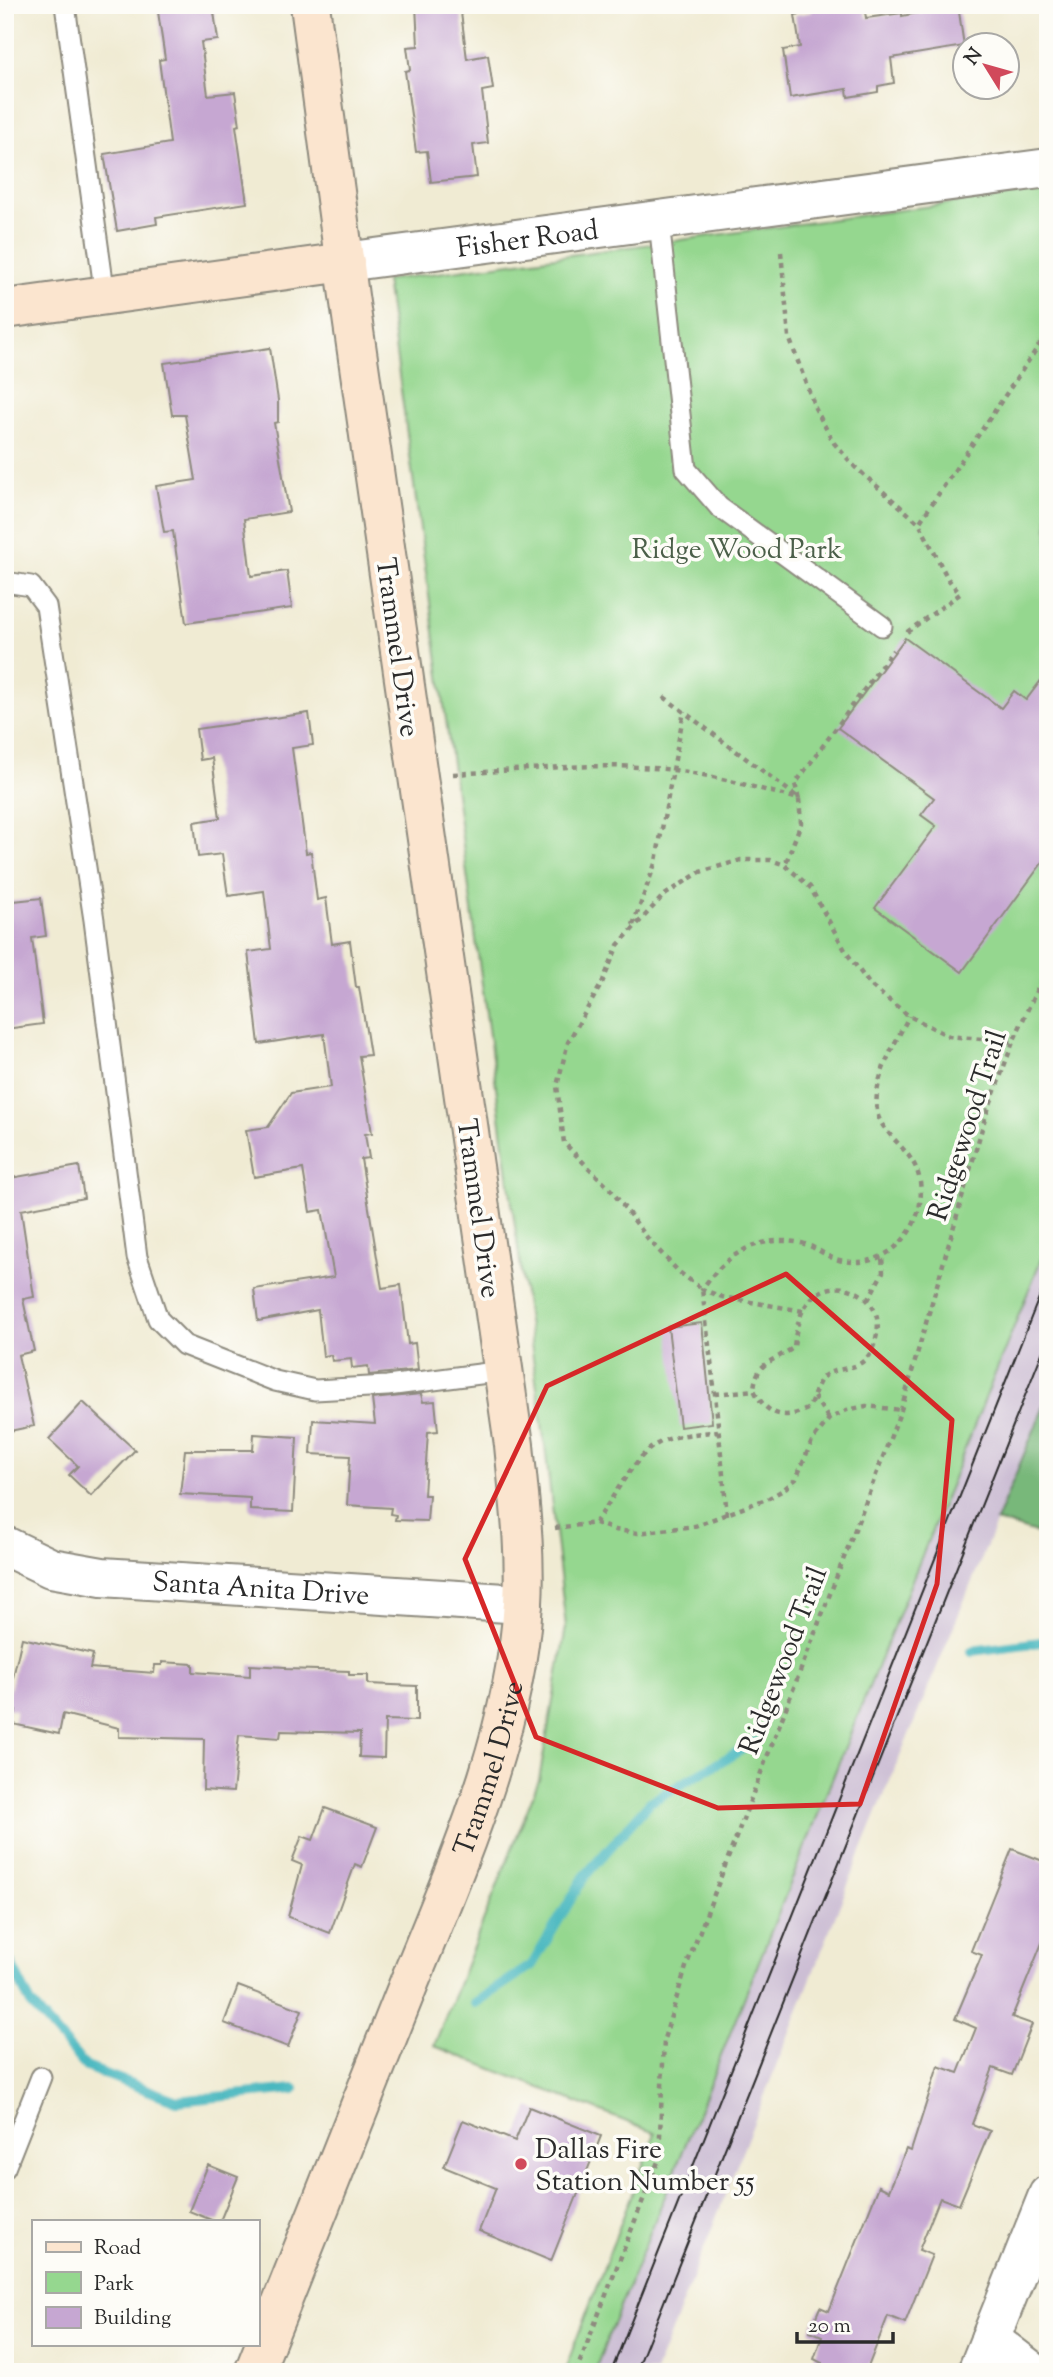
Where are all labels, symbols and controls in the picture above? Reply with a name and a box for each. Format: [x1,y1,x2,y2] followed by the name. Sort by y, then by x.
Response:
[951,32,1021,102] north arrow
[959,43,990,71] text: N
[454,211,601,270] street label: Fisher Road
[632,531,842,571] park label: Ridge Wood Park
[364,555,428,740] street label: Trammel Drive
[919,1025,1019,1227] street label: Ridgewood Trail
[445,1116,509,1301] street label: Trammel Drive
[731,1561,839,1761] street label: Ridgewood Trail
[151,1563,370,1617] street label: Santa Anita Drive
[445,1678,535,1862] street label: Trammel Drive
[535,2131,755,2203] place label: Dallas Fire Station Number 55
[513,2156,529,2172] marker: Dallas Fire Station Number 55
[32,2220,259,2346] legend
[94,2234,141,2264] text: Road
[94,2270,135,2300] text: Park
[797,2300,894,2344] scale bar
[94,2304,171,2334] text: Building
[808,2312,851,2342] text: 20 m

